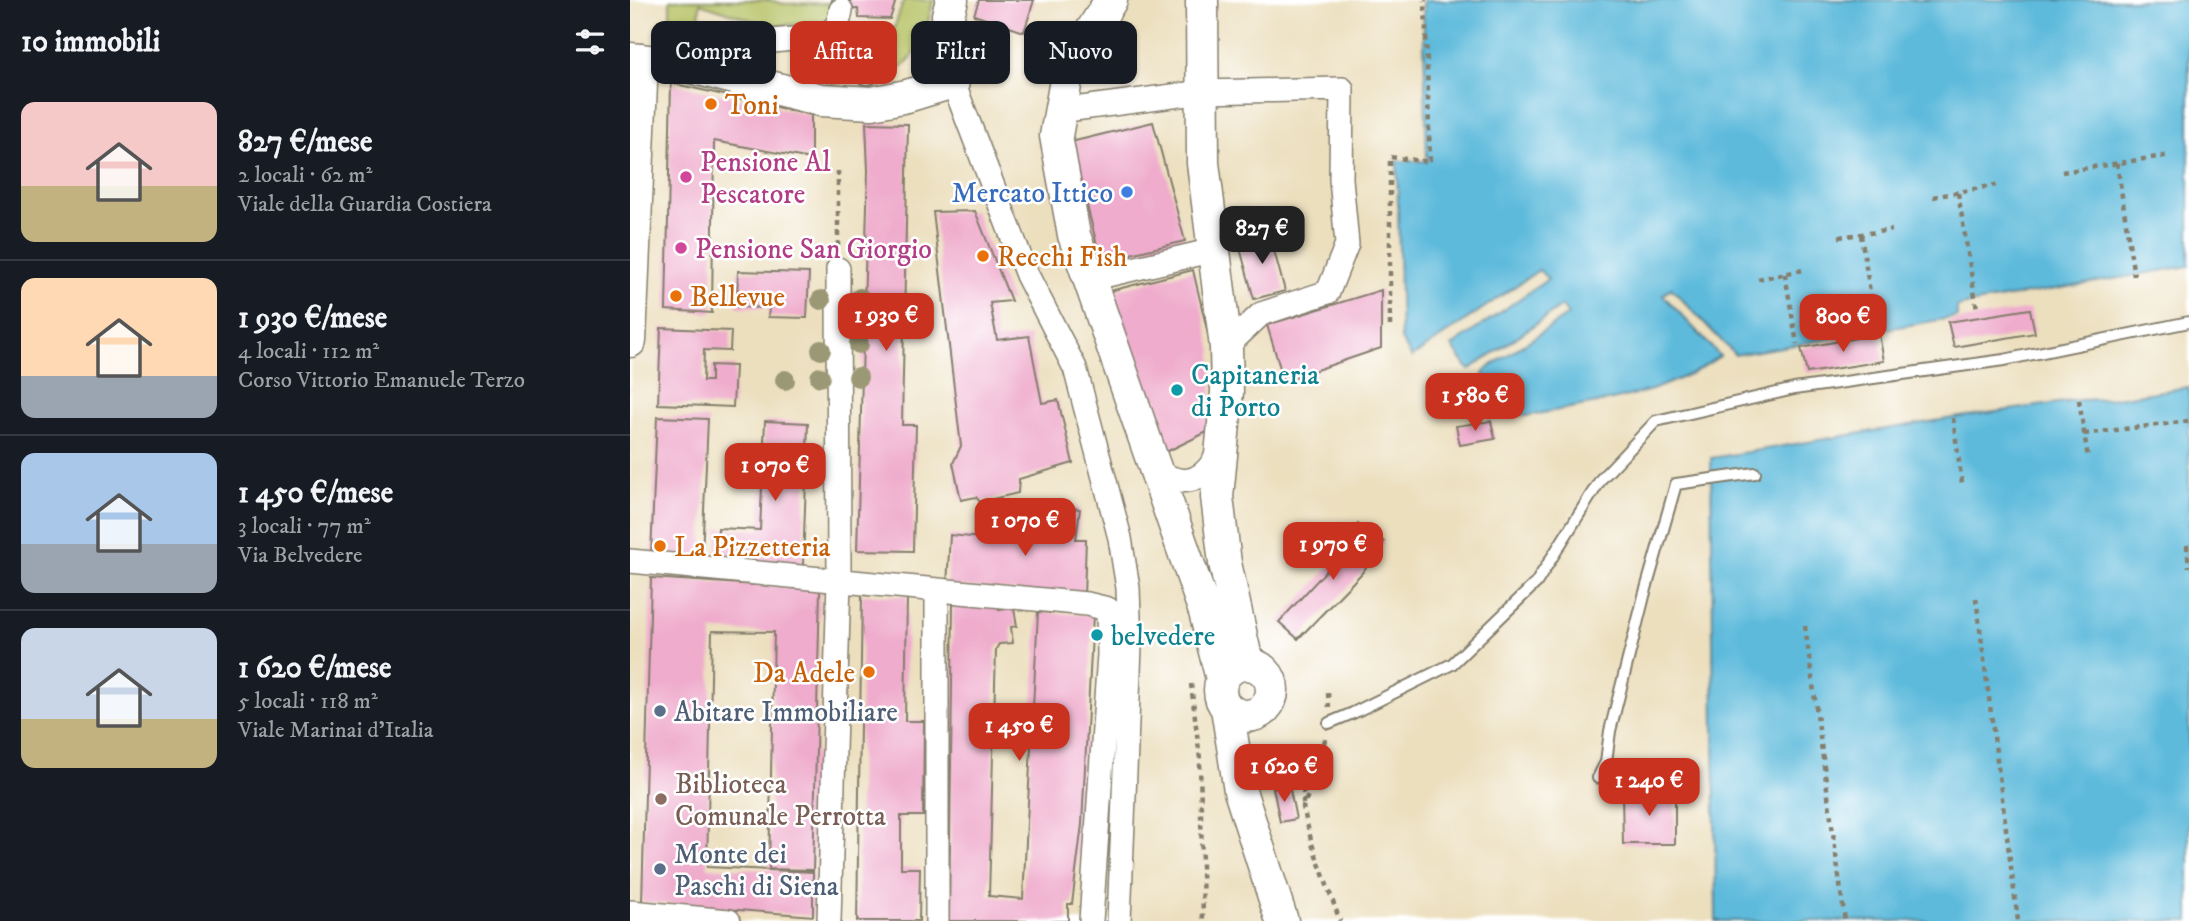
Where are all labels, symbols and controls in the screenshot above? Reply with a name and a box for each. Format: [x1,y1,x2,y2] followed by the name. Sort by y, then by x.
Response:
[651,21,776,84] chip: Compra
[790,21,897,84] chip: Affitta
[911,21,1010,84] chip: Filtri
[1024,21,1137,84] chip: Nuovo
[571,23,609,61] icon: filters
[21,24,160,61] text: 10 immobili
[725,88,779,123] place label: Toni
[703,96,719,112] marker: Toni
[238,124,372,161] text: 827 €/mese
[77,130,161,214] icon: home
[700,145,831,212] place label: Pensione Al Pescatore
[238,161,372,190] text: 2 locali · 62 m²
[678,169,694,185] marker: Pensione Al Pescatore
[951,176,1113,211] place label: Mercato Ittico
[1119,184,1135,200] marker: Mercato Ittico
[238,190,492,219] text: Viale della Guardia Costiera
[1213,206,1311,266] pin: 827 €
[1236,214,1288,243] text: 827 €
[695,232,932,267] place label: Pensione San Giorgio
[673,240,689,256] marker: Pensione San Giorgio
[997,240,1128,275] place label: Recchi Fish
[975,248,991,264] marker: Recchi Fish
[690,280,785,315] place label: Bellevue
[668,288,684,304] marker: Bellevue
[821,294,951,353] pin: 1 930 €
[1794,294,1892,354] pin: 800 €
[238,300,387,337] text: 1 930 €/mese
[854,301,918,330] text: 1 930 €
[1816,302,1870,331] text: 800 €
[77,306,161,390] icon: home
[238,337,379,366] text: 4 locali · 112 m²
[1191,358,1319,425] place label: Capitaneria di Porto
[238,366,525,395] text: Corso Vittorio Emanuele Terzo
[1410,374,1540,433] pin: 1 580 €
[1441,381,1509,410] text: 1 580 €
[1169,382,1185,398] marker: Capitaneria di Porto
[710,444,840,503] pin: 1 070 €
[741,451,809,480] text: 1 070 €
[238,475,393,512] text: 1 450 €/mese
[77,481,161,565] icon: home
[960,498,1090,558] pin: 1 070 €
[991,506,1059,535] text: 1 070 €
[238,512,371,541] text: 3 locali · 77 m²
[1268,522,1398,582] pin: 1 970 €
[674,530,831,565] place label: La Pizzetteria
[1299,530,1367,559] text: 1 970 €
[652,538,668,554] marker: La Pizzetteria
[238,541,363,570] text: Via Belvedere
[1111,619,1215,654] place label: belvedere
[1089,627,1105,643] marker: belvedere
[238,650,391,687] text: 1 620 €/mese
[77,656,161,740] icon: home
[753,656,855,691] place label: Da Adele
[861,664,877,680] marker: Da Adele
[238,687,378,716] text: 5 locali · 118 m²
[674,695,898,730] place label: Abitare Immobiliare
[652,703,668,719] marker: Abitare Immobiliare
[954,704,1084,763] pin: 1 450 €
[985,711,1053,740] text: 1 450 €
[238,716,434,745] text: Viale Marinai d'Italia
[1219,744,1349,804] pin: 1 620 €
[1250,752,1318,781] text: 1 620 €
[1584,758,1714,818] pin: 1 240 €
[1615,766,1683,795] text: 1 240 €
[675,767,886,834] place label: Biblioteca Comunale Perrotta
[653,791,669,807] marker: Biblioteca Comunale Perrotta
[674,837,839,904] place label: Monte dei Paschi di Siena
[652,861,668,877] marker: Monte dei Paschi di Siena

